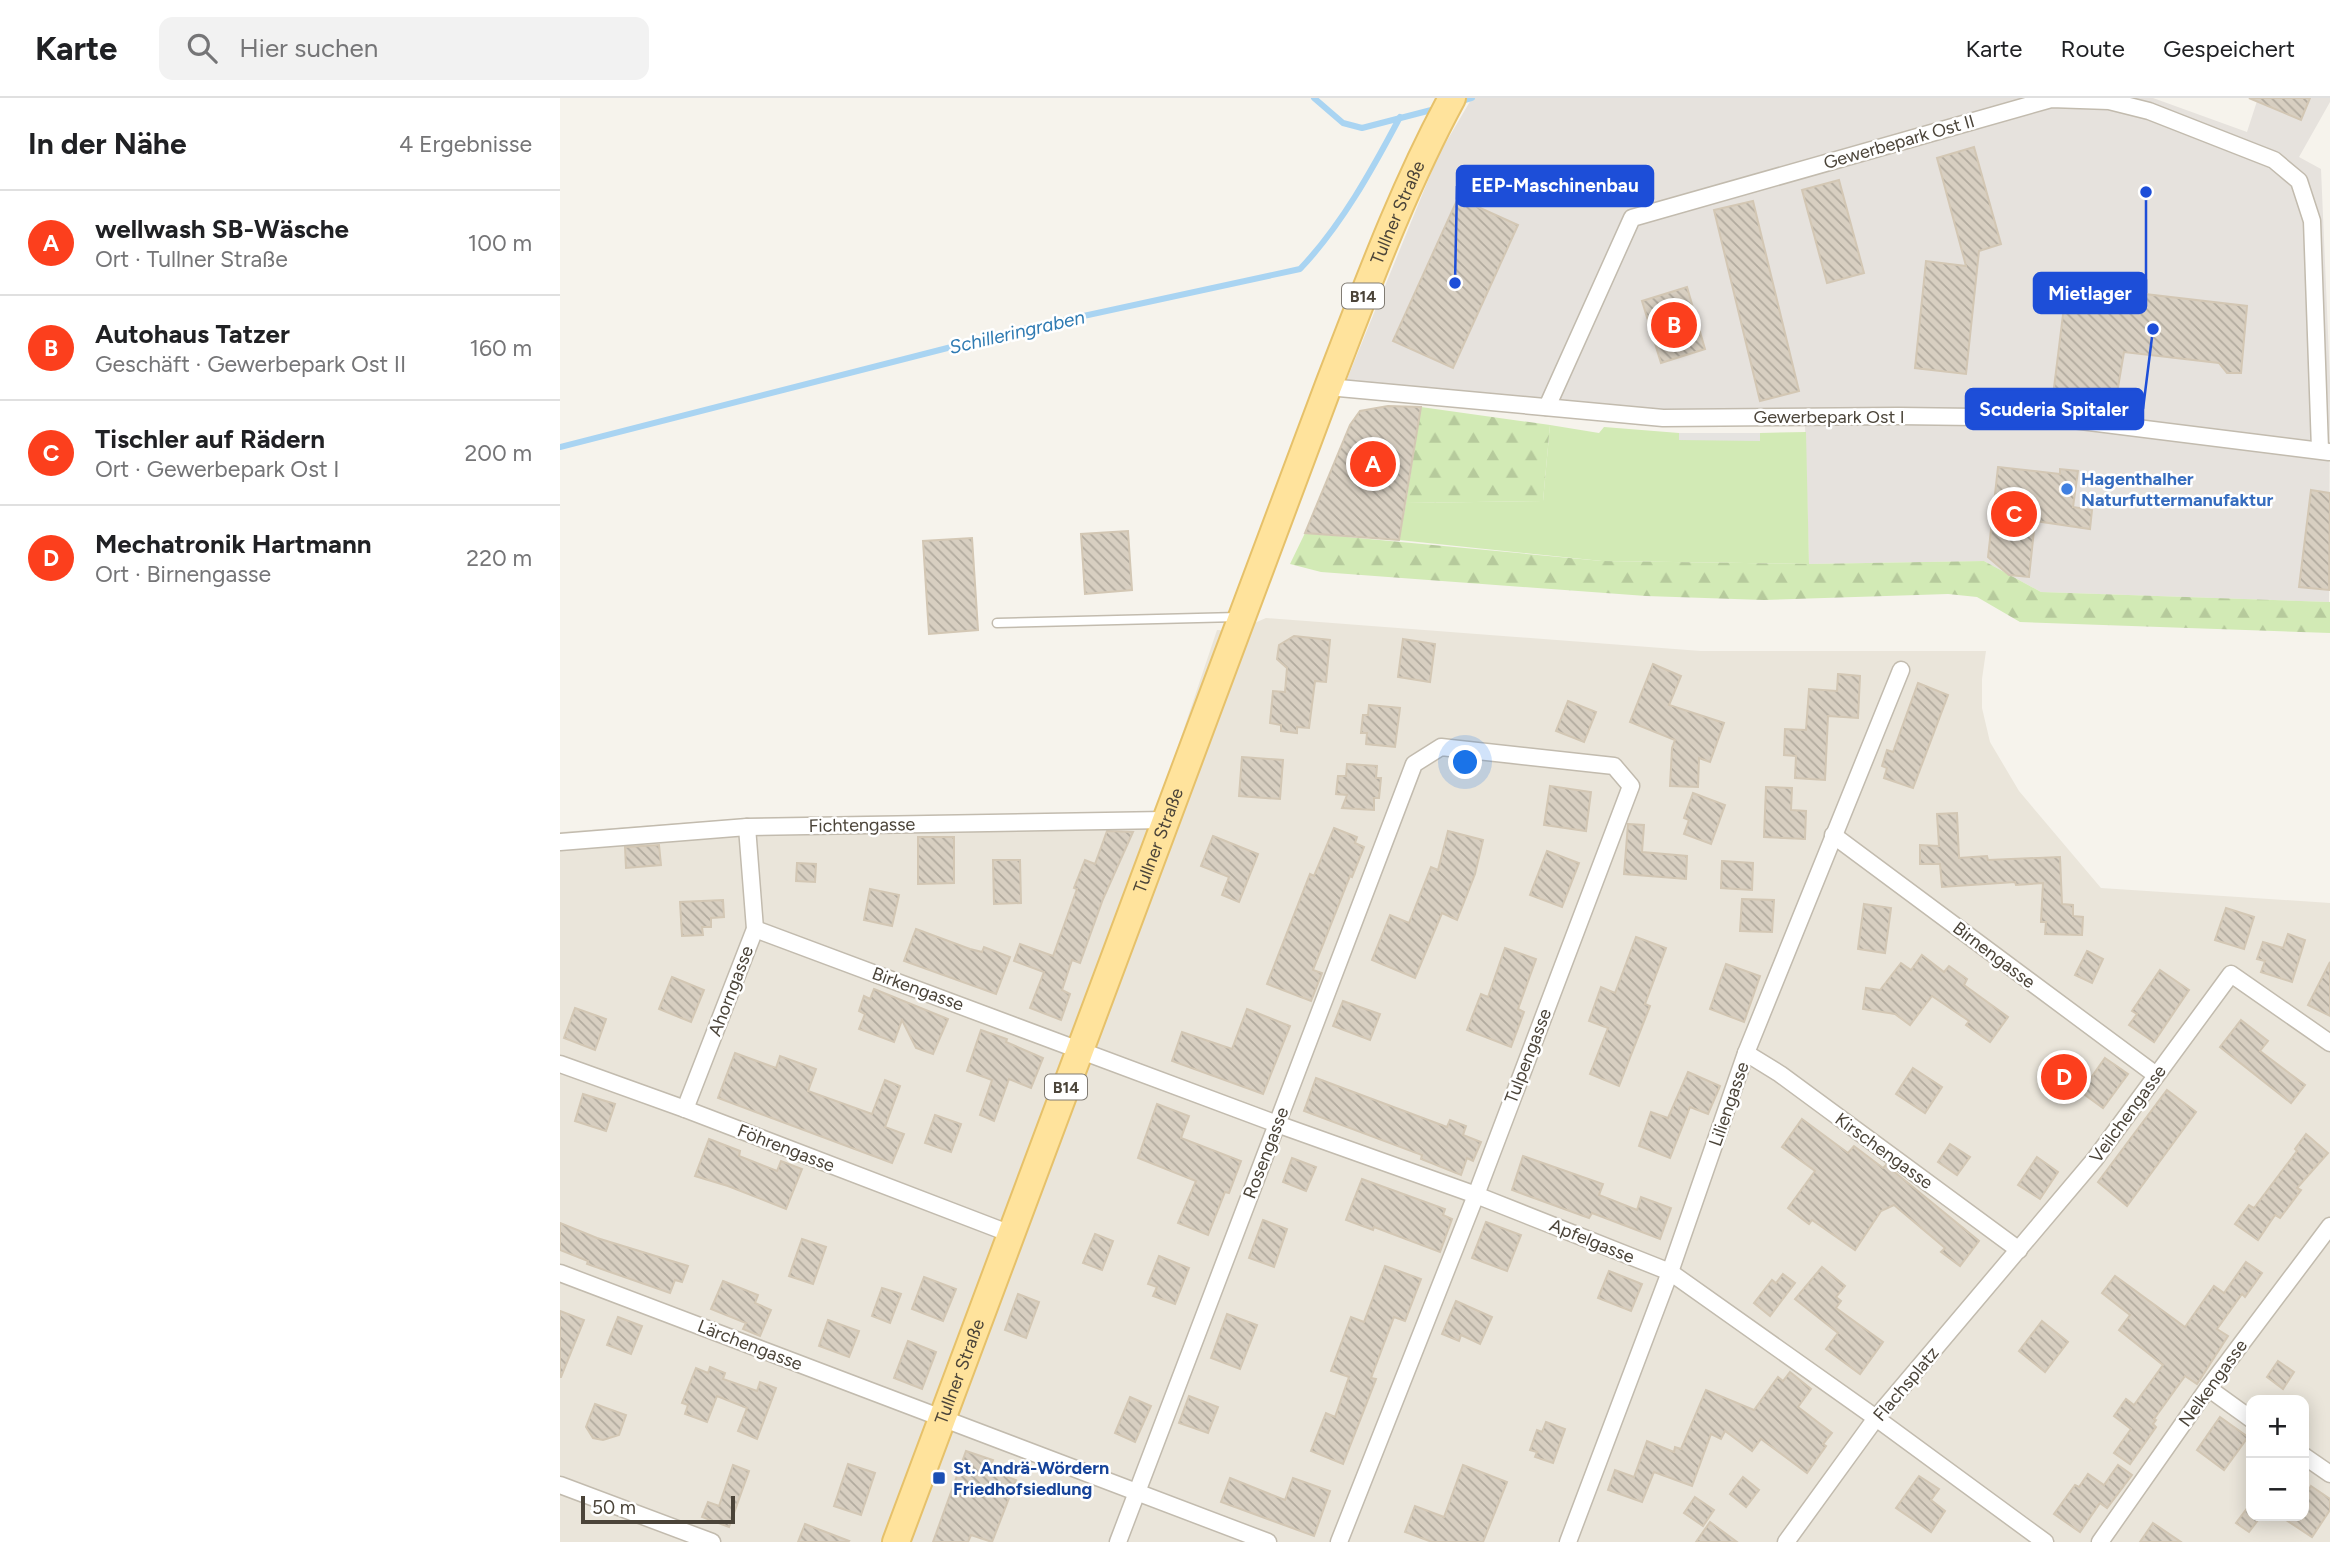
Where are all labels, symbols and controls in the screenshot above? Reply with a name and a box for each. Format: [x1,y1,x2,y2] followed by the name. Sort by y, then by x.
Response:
[159,17,649,80] search box
[35,29,117,68] text: Karte
[183,29,221,67] icon: search
[239,32,378,64] text: Hier suchen
[1966,34,2022,63] text: Karte
[2060,34,2125,63] text: Route
[2163,34,2295,63] text: Gespeichert
[1821,110,1977,174] street label: Gewerbepark Ost II
[28,125,187,162] text: In der Nähe
[399,130,532,158] text: 4 Ergebnisse
[1366,157,1430,268] street label: Tullner Straße
[1457,166,1653,206] callout: EEP-Maschinenbau
[1471,174,1639,197] text: EEP-Maschinenbau
[95,213,349,245] text: wellwash SB-Wäsche
[43,229,59,257] text: A
[468,229,532,257] text: 100 m
[95,245,288,273] text: Ort · Tullner Straße
[2034,273,2146,313] callout: Mietlager
[2048,282,2132,305] text: Mietlager
[1342,284,1384,308] road number: B14
[1651,299,1697,351] pin: B
[947,305,1087,359] water label: Schilleringraben
[95,318,290,350] text: Autohaus Tatzer
[44,334,58,362] text: B
[469,334,532,362] text: 160 m
[95,350,406,378] text: Geschäft · Gewerbepark Ost II
[1966,389,2143,429] callout: Scuderia Spitaler
[1979,398,2129,421] text: Scuderia Spitaler
[1753,406,1905,428] street label: Gewerbepark Ost I
[95,423,325,455] text: Tischler auf Rädern
[1350,438,1396,490] pin: A
[43,439,59,467] text: C
[464,439,532,467] text: 200 m
[95,455,340,483] text: Ort · Gewerbepark Ost I
[2081,468,2274,511] place label: Hagenthalher Naturfuttermanufaktur
[2059,481,2075,497] marker: Hagenthalher Naturfuttermanufaktur
[1991,488,2037,540] pin: C
[95,528,371,560] text: Mechatronik Hartmann
[43,544,59,572] text: D
[466,544,532,572] text: 220 m
[95,560,271,588] text: Ort · Birnengasse
[1448,745,1482,779] your location
[1129,785,1188,896] street label: Tullner Straße
[808,813,916,837] street label: Fichtengasse
[1948,917,2040,993] street label: Birnengasse
[704,942,758,1039] street label: Ahorngasse
[869,962,967,1016] street label: Birkengasse
[1500,1005,1556,1107] street label: Tulpengasse
[2041,1051,2087,1103] pin: D
[1704,1059,1754,1149] street label: Liliengasse
[2085,1061,2171,1167] street label: Veilchengasse
[1045,1074,1087,1099] road number: B14
[1238,1104,1294,1202] street label: Rosengasse
[1831,1108,1937,1194] street label: Kirschengasse
[734,1119,838,1177] street label: Föhrengasse
[1546,1214,1638,1268] street label: Apfelgasse
[694,1315,806,1375] street label: Lärchengasse
[930,1316,990,1427] street label: Tullner Straße
[2174,1335,2252,1431] street label: Nelkengasse
[1868,1342,1944,1426] street label: Flachsplatz
[2246,1395,2309,1521] map controls
[2246,1395,2309,1458] button: +
[953,1457,1109,1500] place label: St. Andrä-Wördern Friedhofsiedlung
[2246,1458,2309,1521] button: −
[931,1470,947,1486] marker: St. Andrä-Wördern Friedhofsiedlung
[581,1493,735,1525] scale bar
[592,1496,636,1519] text: 50 m

